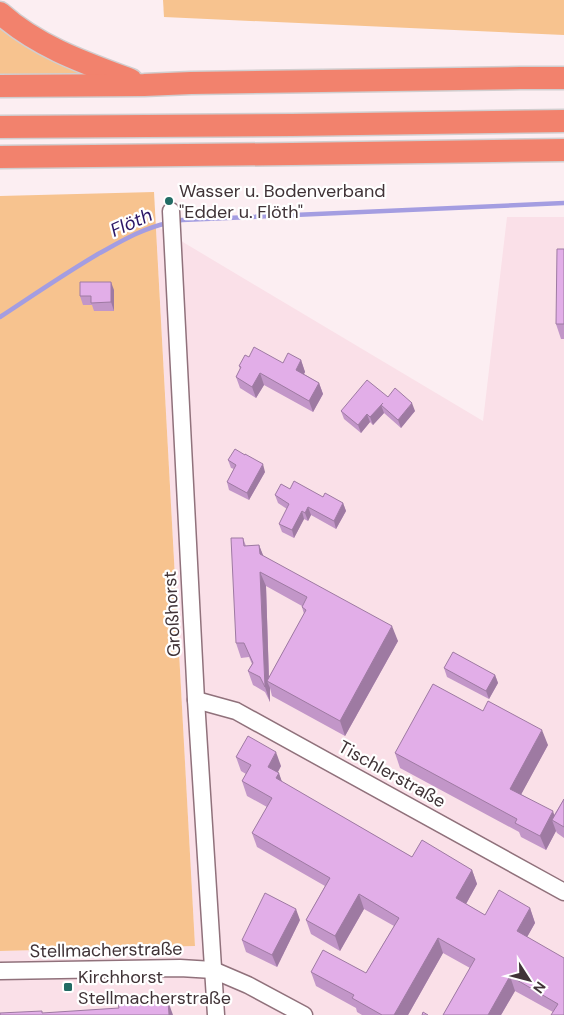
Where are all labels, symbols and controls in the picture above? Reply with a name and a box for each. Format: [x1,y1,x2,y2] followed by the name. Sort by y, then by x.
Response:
[179,179,386,224] place label: Wasser u. Bodenverband "Edder u. Flöth"
[163,195,175,207] marker: Wasser u. Bodenverband "Edder u. Flöth"
[106,202,156,243] water label: Flöth
[158,570,186,658] street label: Großhorst
[334,735,450,813] street label: Tischlerstraße
[29,937,183,963] street label: Stellmacherstraße
[504,955,554,1005] north arrow
[78,965,231,1010] place label: Kirchhorst Stellmacherstraße
[529,978,550,997] text: N
[62,981,74,993] marker: Kirchhorst Stellmacherstraße

